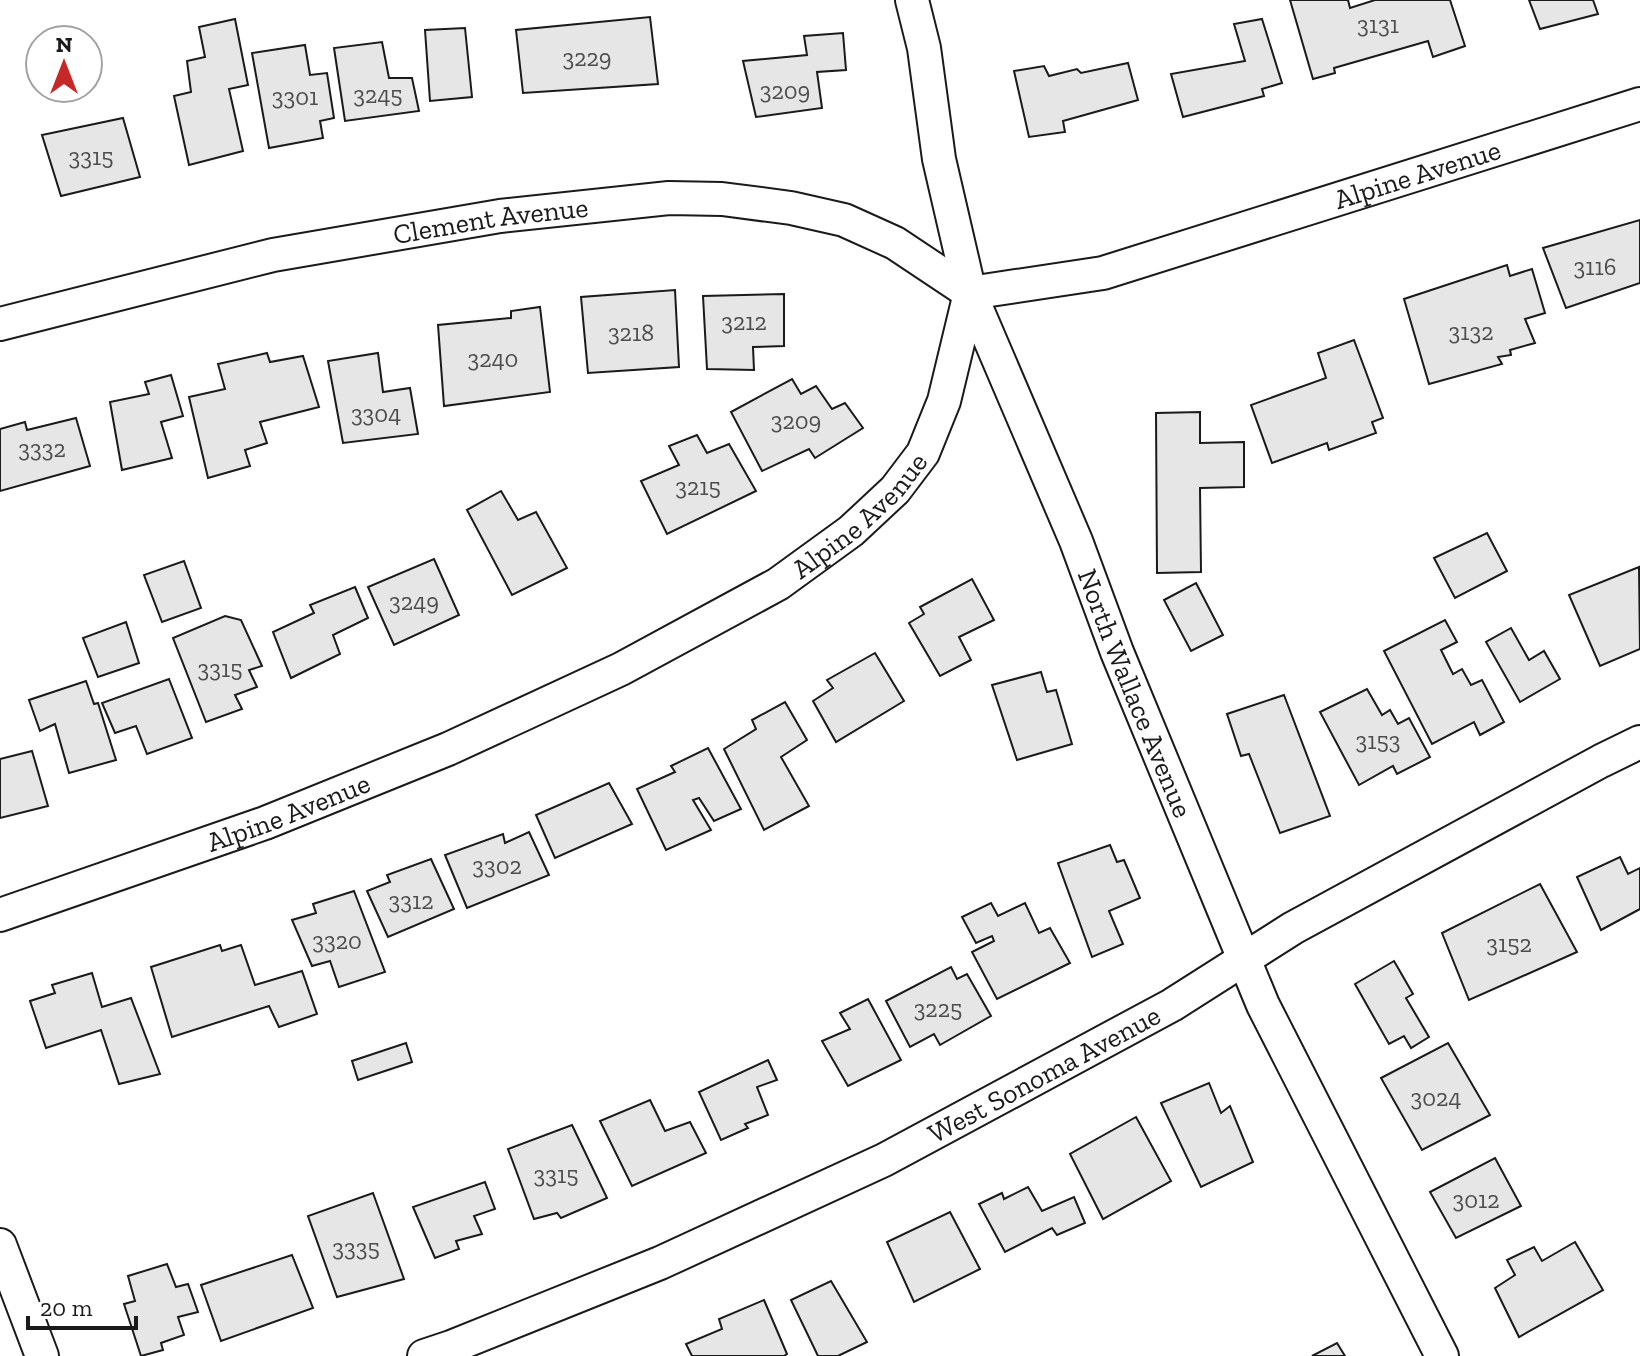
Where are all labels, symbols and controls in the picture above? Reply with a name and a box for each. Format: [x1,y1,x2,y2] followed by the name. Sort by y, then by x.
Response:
[1357,10,1399,39] house number: 3131
[24,24,104,104] north arrow
[56,31,73,58] text: N
[562,43,612,72] house number: 3229
[760,76,810,105] house number: 3209
[353,80,403,109] house number: 3245
[272,82,318,111] house number: 3301
[1330,132,1504,216] street label: Alpine Avenue
[69,142,114,171] house number: 3315
[390,190,590,251] street label: Clement Avenue
[1574,252,1616,281] house number: 3116
[721,307,767,336] house number: 3212
[1448,317,1494,346] house number: 3132
[608,318,654,347] house number: 3218
[468,344,518,373] house number: 3240
[351,399,401,428] house number: 3304
[771,406,821,435] house number: 3209
[18,434,66,463] house number: 3332
[785,446,934,585] street label: Alpine Avenue
[675,472,721,501] house number: 3215
[1071,564,1200,822] street label: North Wallace Avenue
[389,587,439,616] house number: 3249
[198,654,243,683] house number: 3315
[1356,726,1401,755] house number: 3153
[202,766,375,858] street label: Alpine Avenue
[472,851,522,880] house number: 3302
[388,886,434,915] house number: 3312
[312,926,362,955] house number: 3320
[1486,929,1532,958] house number: 3152
[914,994,962,1023] house number: 3225
[922,998,1166,1150] street label: West Sonoma Avenue
[1411,1083,1461,1112] house number: 3024
[534,1160,579,1189] house number: 3315
[1452,1185,1500,1214] house number: 3012
[332,1233,380,1262] house number: 3335
[28,1280,136,1330] scale bar
[40,1293,93,1322] text: 20 m

